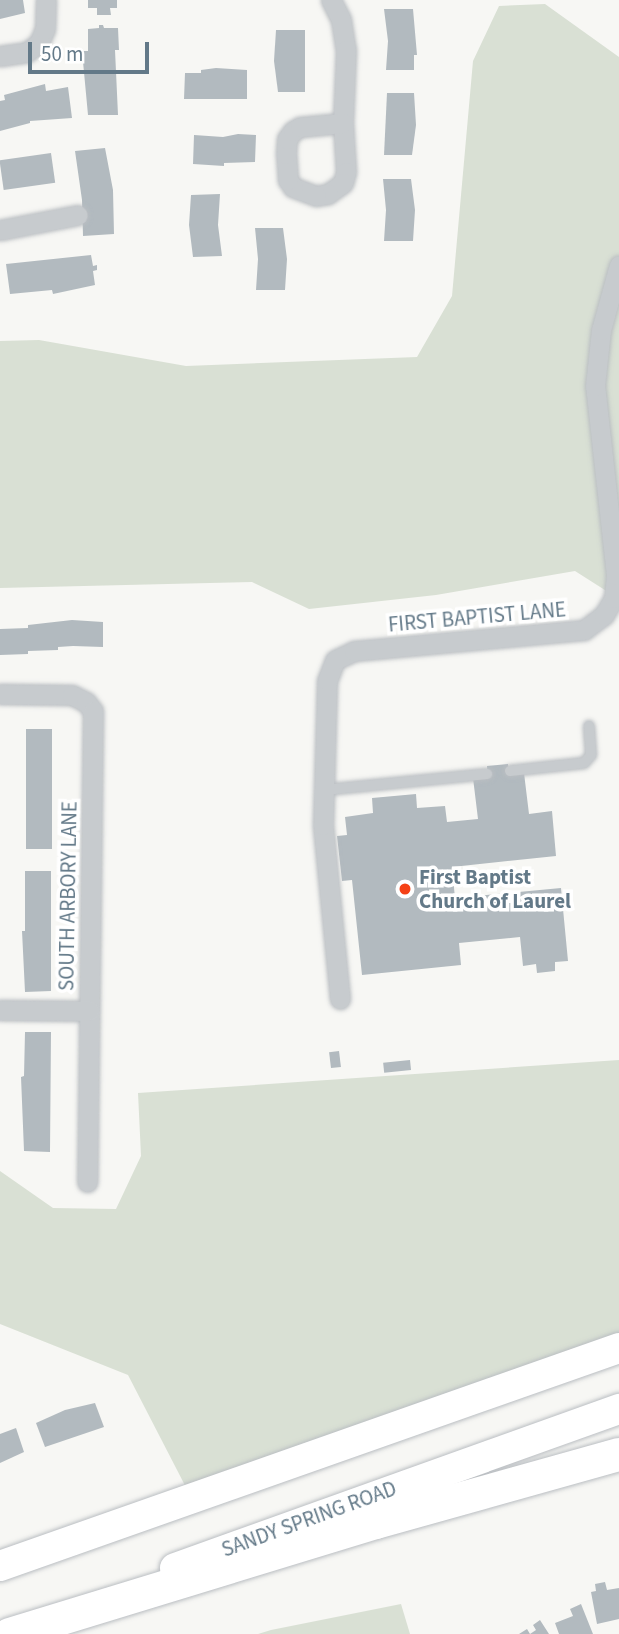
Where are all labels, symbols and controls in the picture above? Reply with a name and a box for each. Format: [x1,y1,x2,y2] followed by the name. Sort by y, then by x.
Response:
[32,28,152,72] scale bar
[41,39,83,69] text: 50 m
[387,597,567,637] street label: FIRST BAPTIST LANE
[54,801,82,991] street label: SOUTH ARBORY LANE
[419,864,571,914] place label: First Baptist Church of Laurel
[397,881,413,897] marker: First Baptist Church of Laurel
[218,1476,400,1562] street label: SANDY SPRING ROAD

